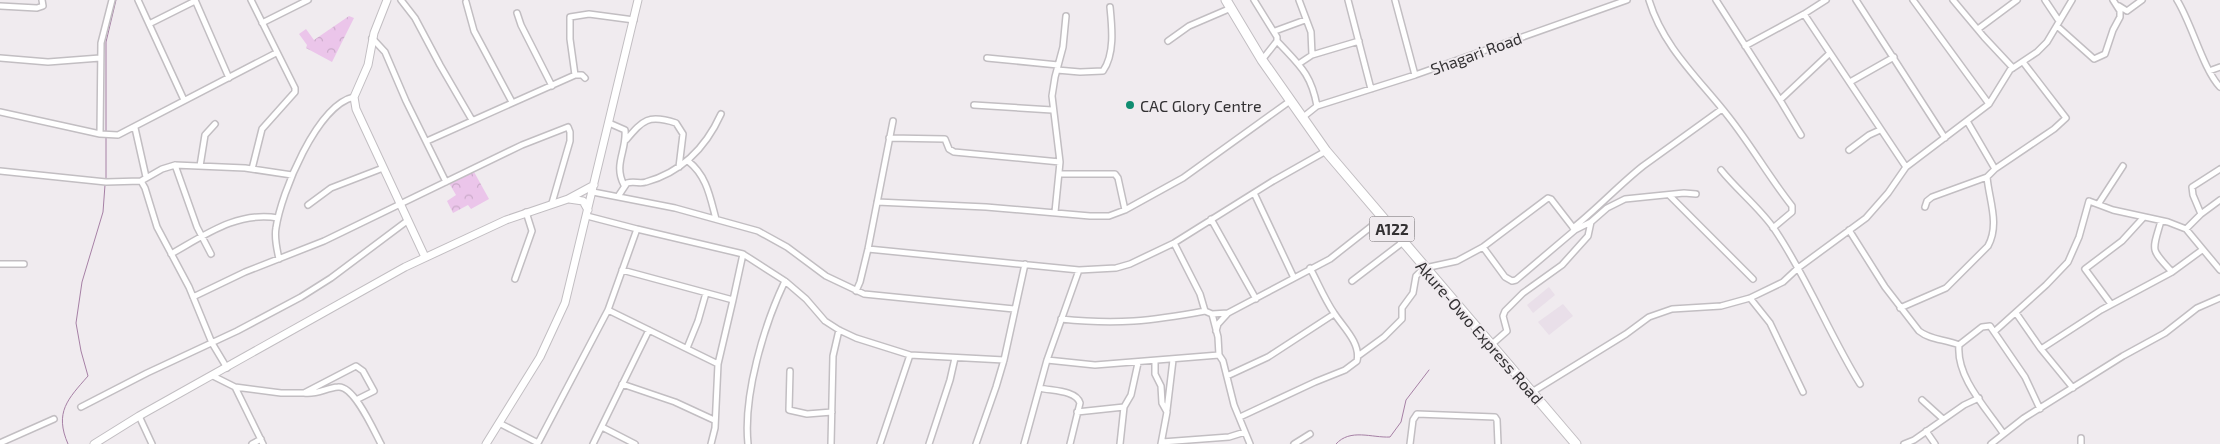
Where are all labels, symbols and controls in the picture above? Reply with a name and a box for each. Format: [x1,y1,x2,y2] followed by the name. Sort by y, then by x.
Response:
[1428,28,1524,78] street label: Shagari Road
[1140,96,1262,115] place label: CAC Glory Centre
[1124,99,1136,111] marker: CAC Glory Centre
[1370,216,1414,242] road number: A122
[1413,256,1547,408] street label: Akure-Owo Express Road

